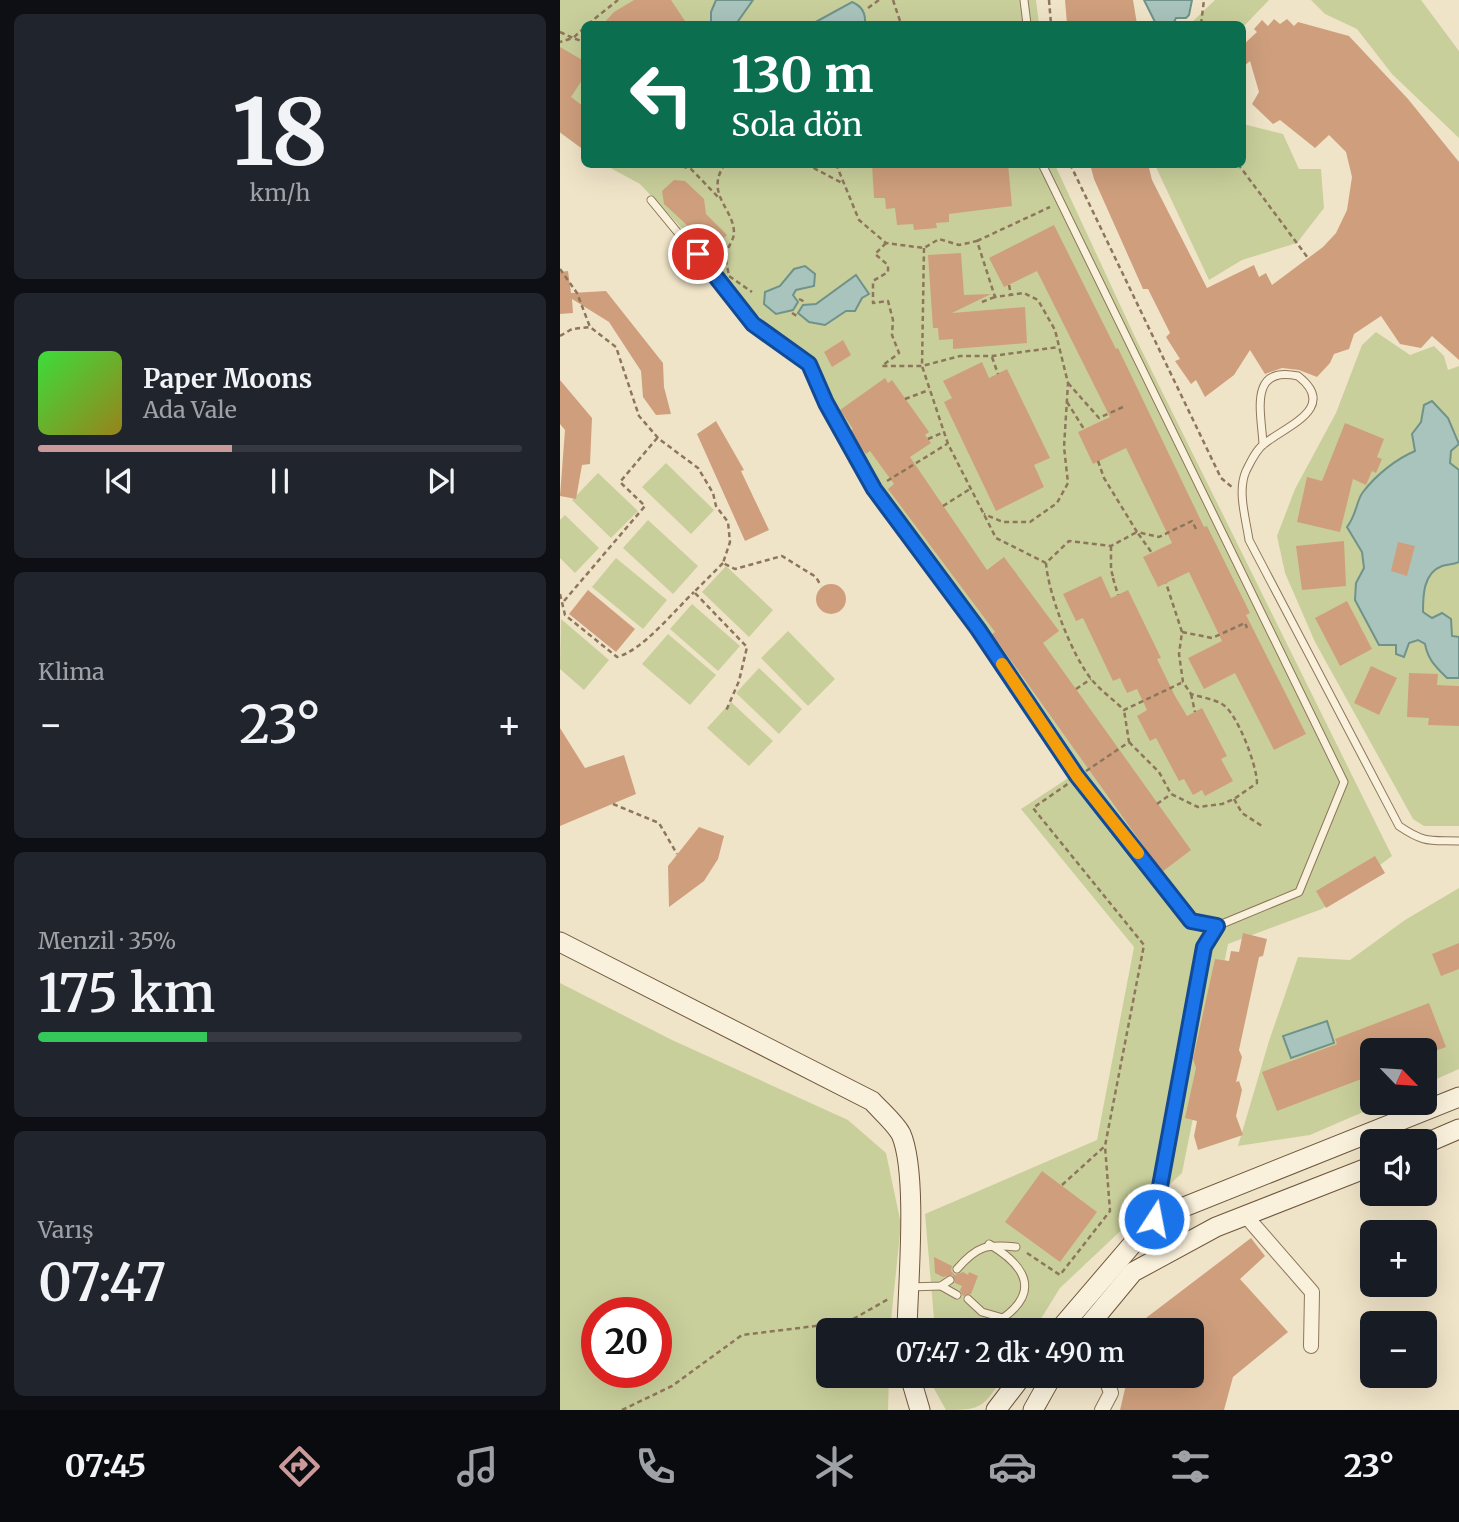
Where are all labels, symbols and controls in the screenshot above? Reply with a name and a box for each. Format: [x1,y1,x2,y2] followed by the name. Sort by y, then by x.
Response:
[731,44,874,105] text: 130 m
[616,49,707,140] icon: left
[232,75,328,190] text: 18
[731,105,863,145] text: Sola dön
[250,178,310,207] text: km/h
[668,224,728,284] pin
[679,235,717,273] icon: arrive
[143,362,312,395] text: Paper Moons
[143,395,237,424] text: Ada Vale
[100,462,138,500] icon: previous
[261,462,299,500] icon: pause
[422,462,460,500] icon: next
[38,657,105,686] text: Klima
[239,692,321,757] text: 23°
[38,701,63,748] text: −
[497,701,522,748] text: +
[38,926,176,955] text: Menzil · 35%
[38,961,215,1026] text: 175 km
[1360,1038,1437,1115] north arrow
[1360,1038,1437,1388] map controls
[1360,1129,1437,1206] button: sound
[1117,1182,1191,1256] position arrow
[38,1215,94,1244] text: Varış
[1360,1220,1437,1297] button: +
[38,1250,166,1315] text: 07:47
[581,1297,672,1388] speed limit sign: 20
[1360,1311,1437,1388] button: −
[895,1336,1125,1369] text: 07:47 · 2 dk · 490 m
[275,1442,324,1491] icon: directions
[453,1442,502,1491] icon: music
[631,1442,680,1491] icon: phone
[810,1442,859,1491] icon: climate
[988,1442,1037,1491] icon: car
[1166,1442,1215,1491] icon: filters
[65,1446,146,1486] text: 07:45
[1344,1446,1394,1486] text: 23°

